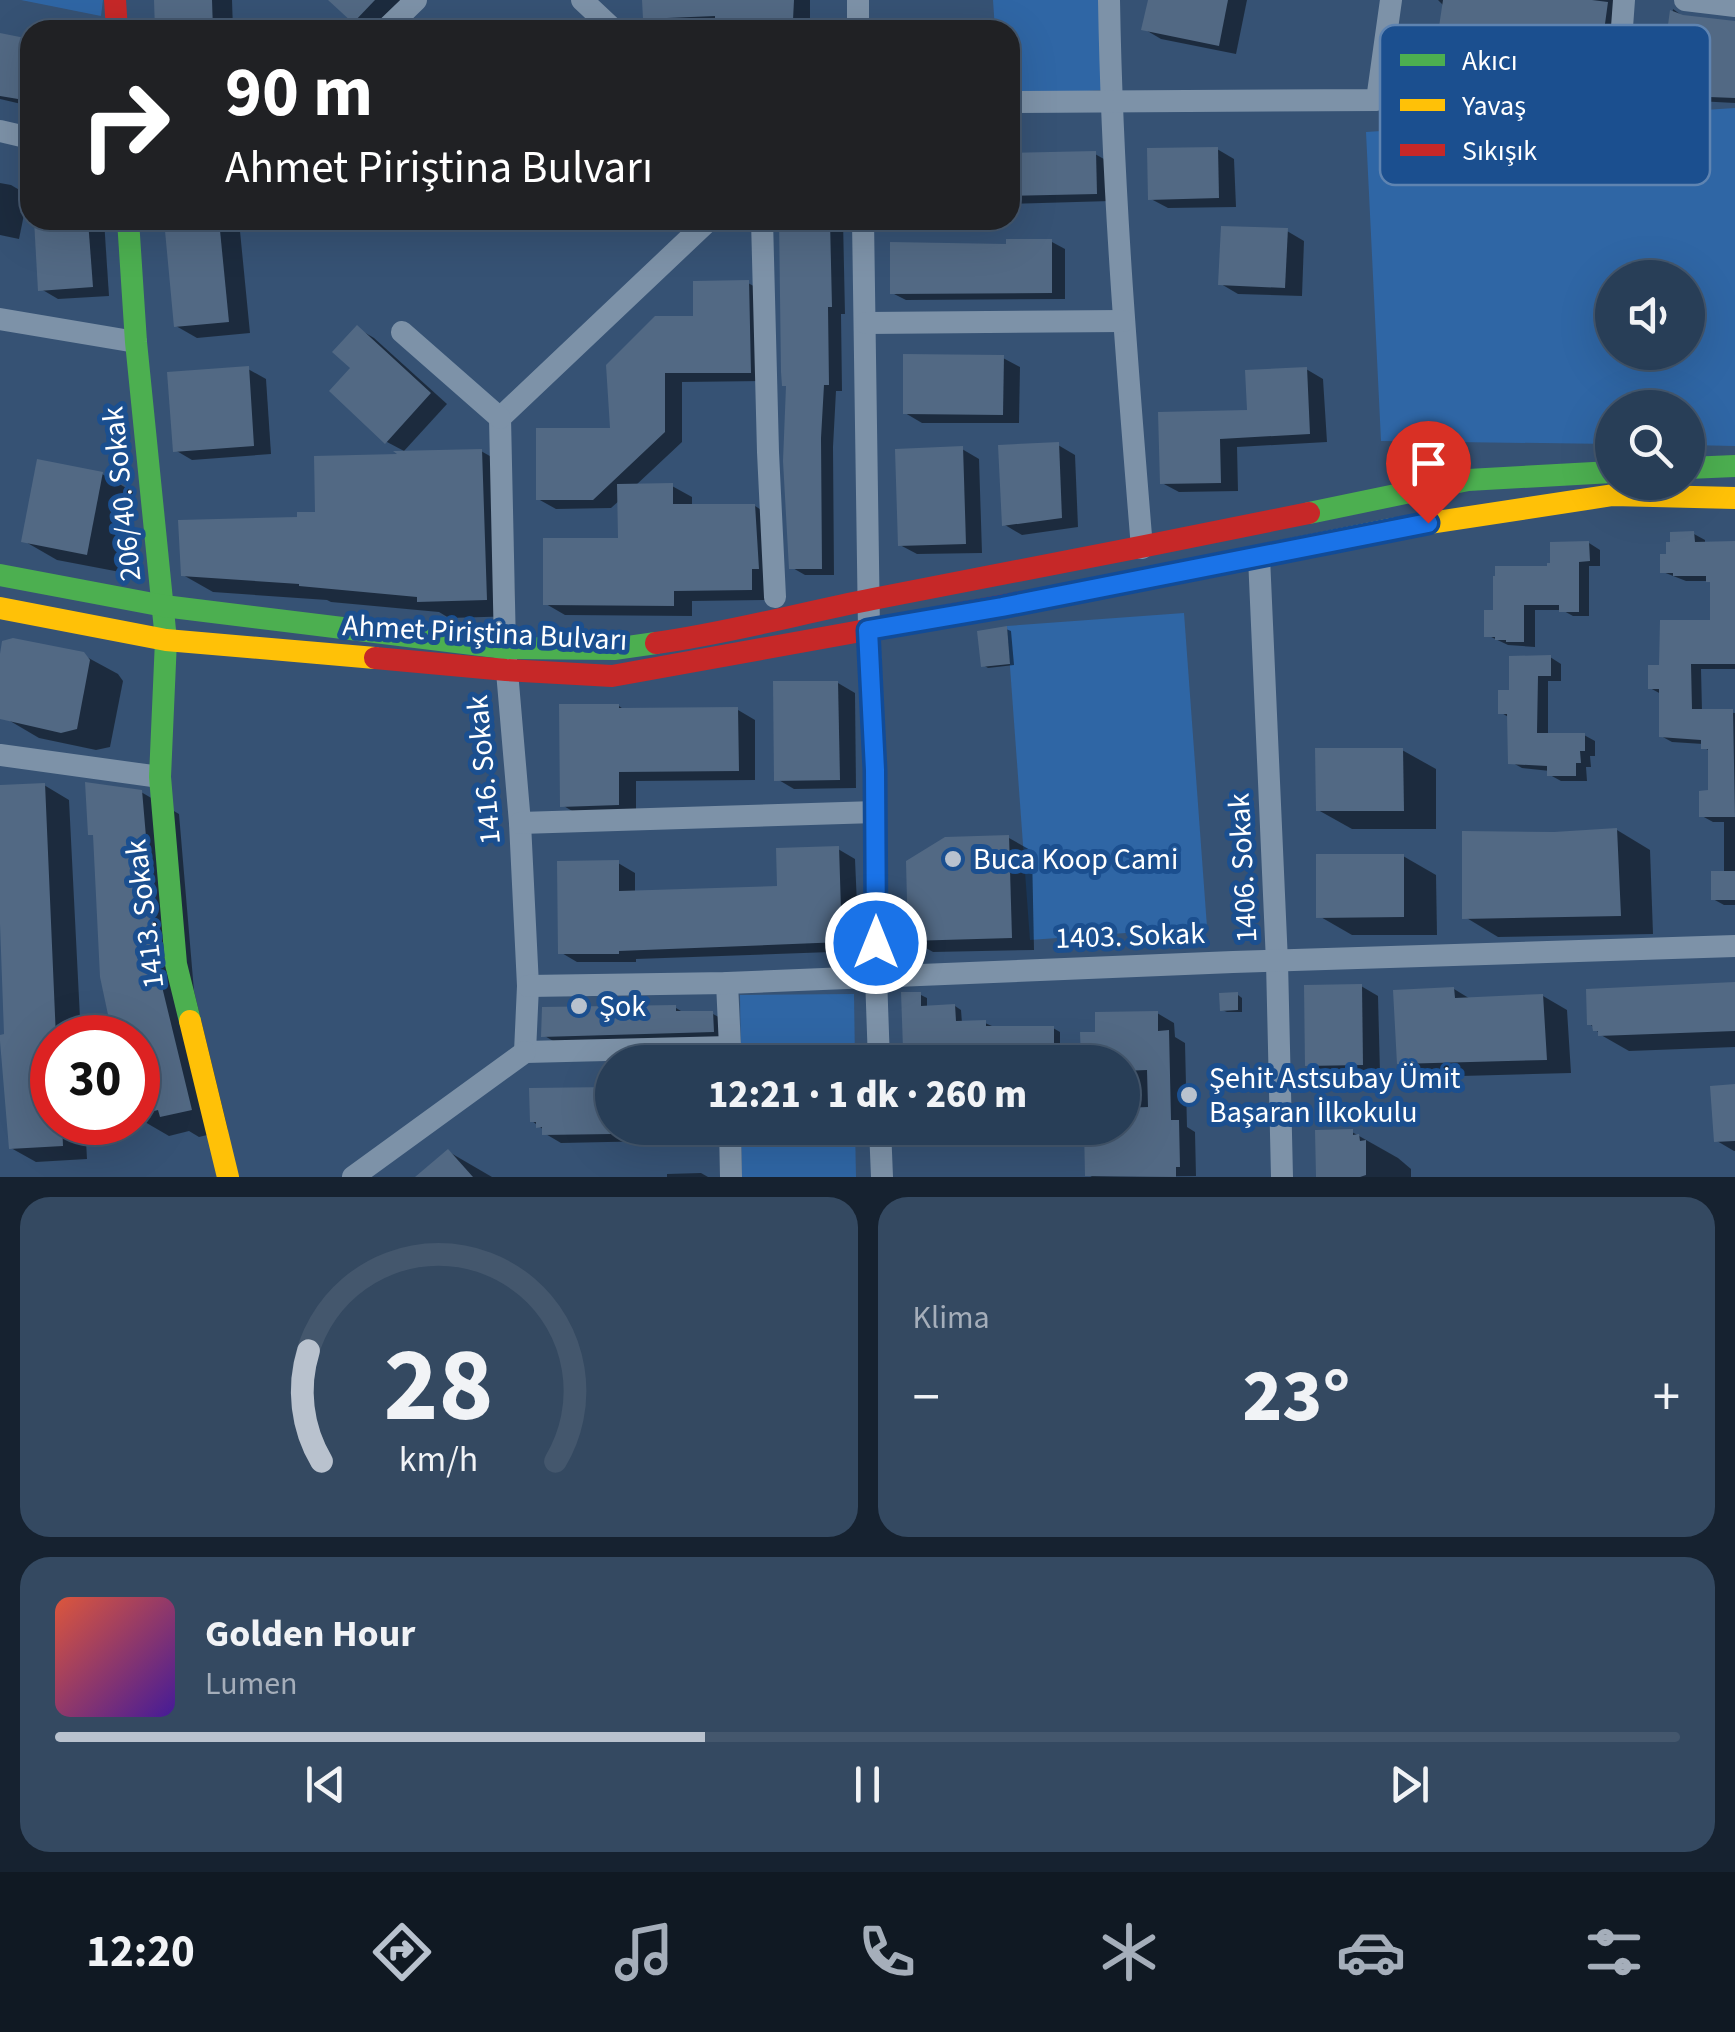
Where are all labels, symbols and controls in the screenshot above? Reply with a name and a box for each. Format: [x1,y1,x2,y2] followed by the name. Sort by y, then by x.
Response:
[1380,25,1710,185] legend
[1462,41,1518,81] text: Akıcı
[225,43,373,143] text: 90 m
[60,60,190,190] icon: right
[1461,86,1526,126] text: Yavaş
[1462,131,1537,171] text: Sıkışık
[225,136,653,200] text: Ahmet Piriştina Bulvarı
[1595,260,1705,500] map controls
[1595,260,1705,370] button: sound
[1595,390,1705,500] button: search
[91,404,153,583] street label: 206/40. Sokak
[1386,421,1471,524] pin
[1401,436,1456,491] icon: arrive
[341,604,629,662] street label: Ahmet Piriştina Bulvarı
[456,693,512,847] street label: 1416. Sokak
[1218,792,1268,944] street label: 1406. Sokak
[115,837,175,991] street label: 1413. Sokak
[973,838,1178,881] place label: Buca Koop Cami
[942,848,964,870] marker: Buca Koop Cami
[824,891,928,995] position arrow
[1054,912,1206,960] street label: 1403. Sokak
[599,985,646,1028] place label: Şok
[568,995,590,1017] marker: Şok
[30,1015,160,1145] speed limit sign: 30
[1209,1057,1460,1134] place label: Şehit Astsubay Ümit Başaran İlkokulu
[708,1068,1027,1122] text: 12:21 · 1 dk · 260 m
[1178,1084,1200,1106] marker: Şehit Astsubay Ümit Başaran İlkokulu
[913,1295,990,1341] text: Klima
[384,1313,494,1461] text: 28
[1242,1343,1350,1450] text: 23°
[913,1359,940,1437] text: −
[1653,1359,1680,1437] text: +
[399,1434,478,1485] text: km/h
[205,1607,415,1661] text: Golden Hour
[205,1661,298,1707] text: Lumen
[298,1757,353,1812] icon: previous
[840,1757,895,1812] icon: pause
[1382,1757,1437,1812] icon: next
[367,1917,437,1987] icon: directions
[609,1917,679,1987] icon: music
[852,1917,922,1987] icon: phone
[1094,1917,1164,1987] icon: climate
[1336,1917,1406,1987] icon: car
[1579,1917,1649,1987] icon: filters
[86,1920,195,1984] text: 12:20

